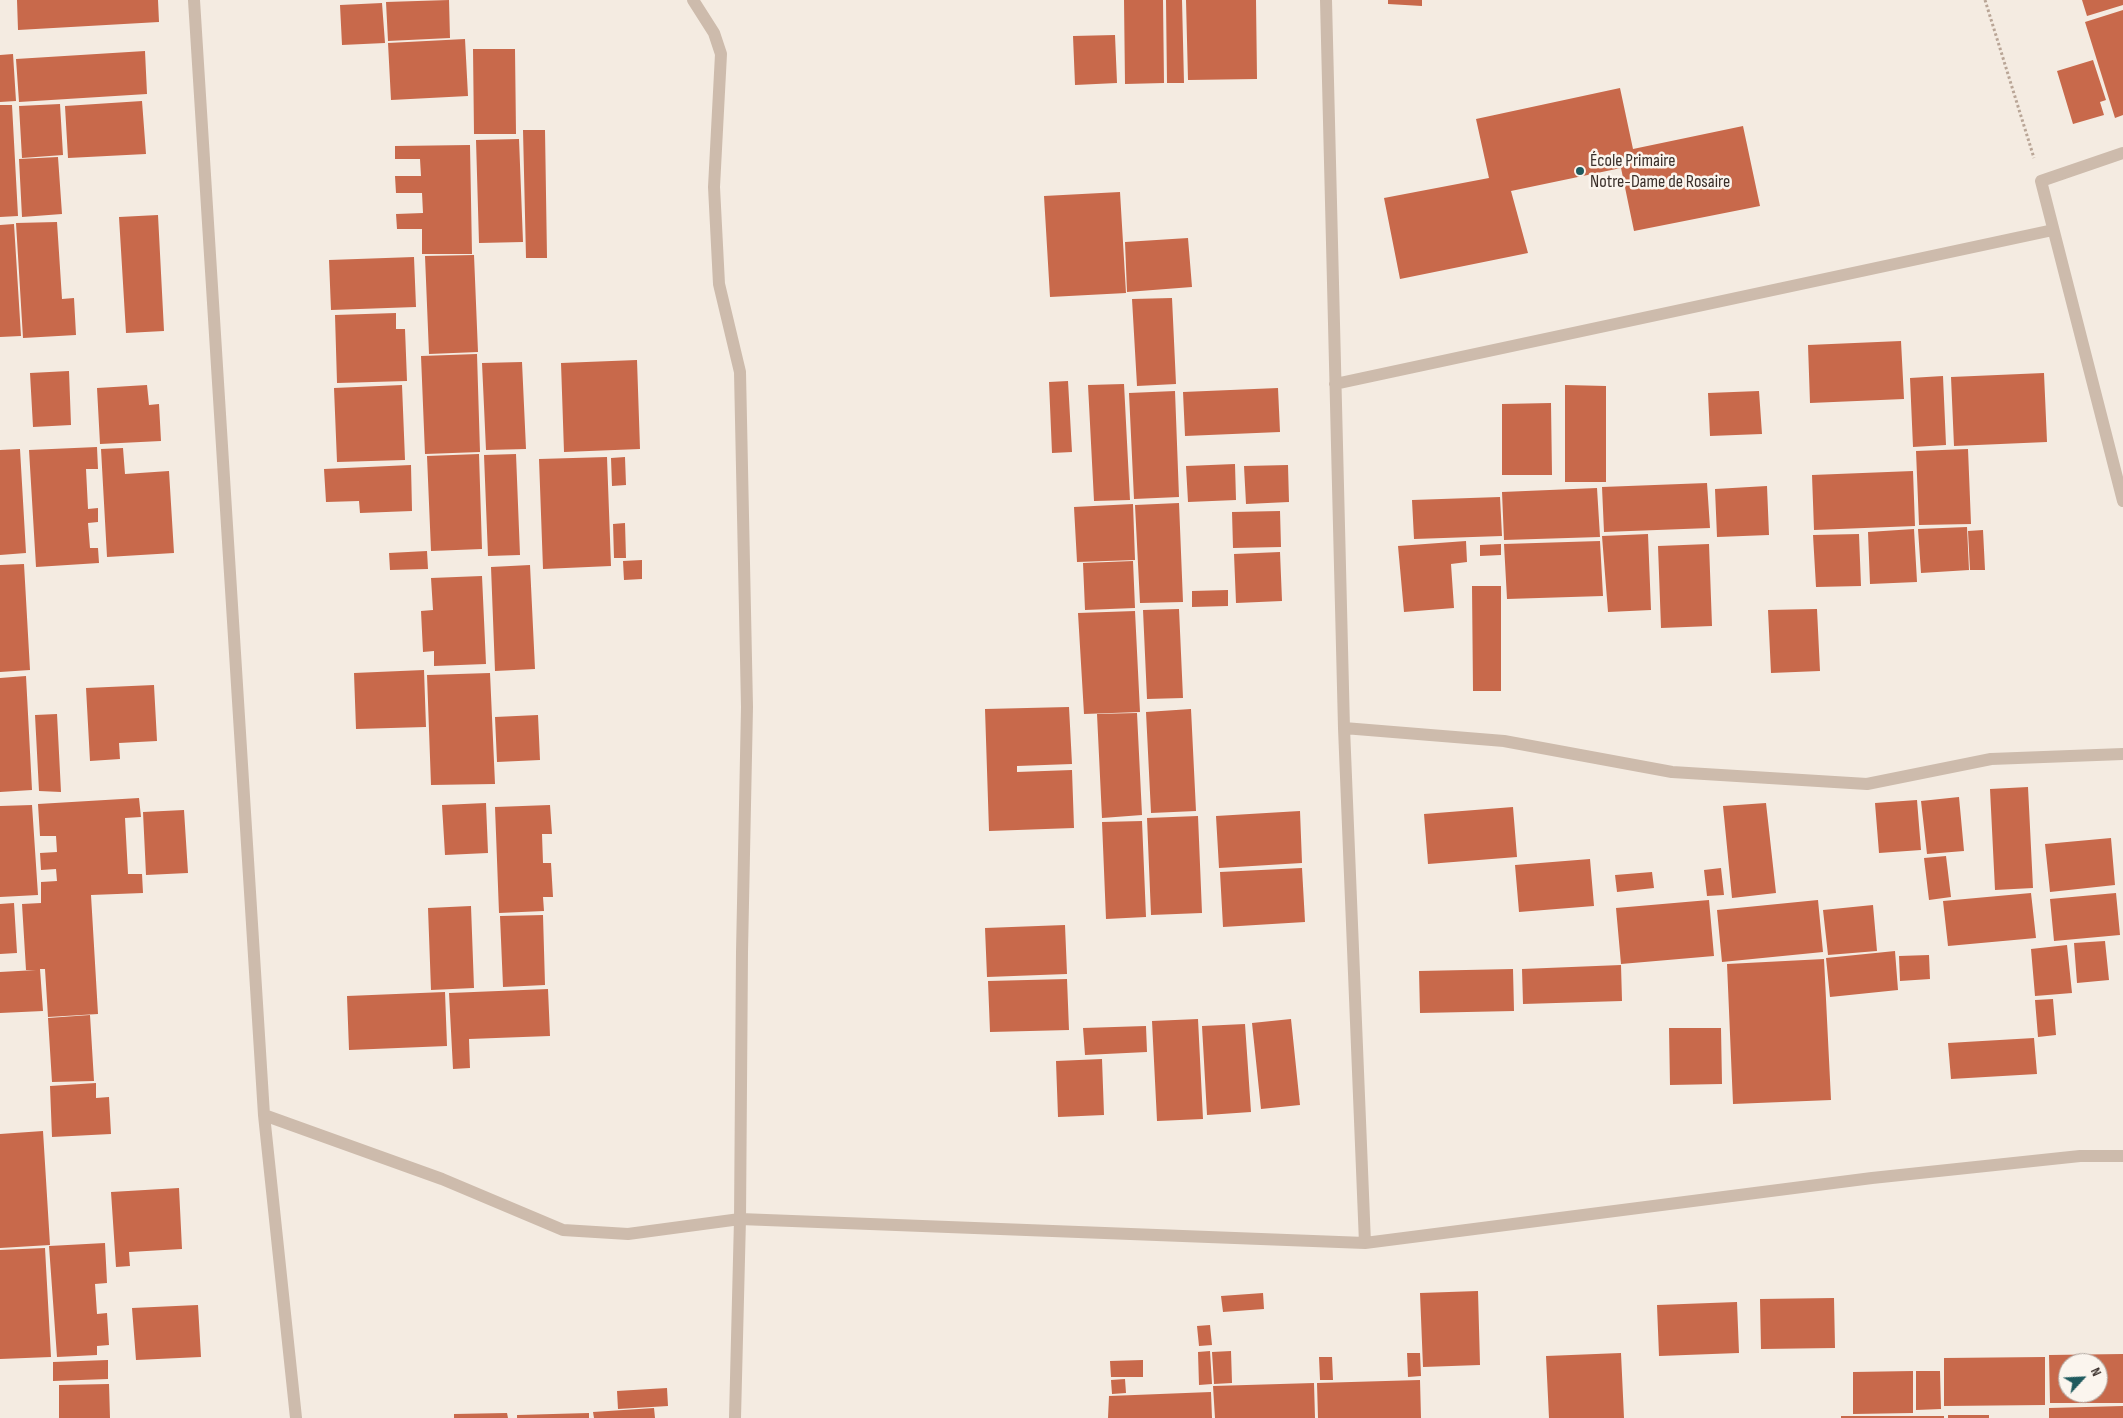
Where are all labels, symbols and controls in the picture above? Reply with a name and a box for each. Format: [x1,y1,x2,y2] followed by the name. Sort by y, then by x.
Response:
[1590,150,1730,192] place label: École Primaire Notre-Dame de Rosaire
[1574,165,1586,177] marker: École Primaire Notre-Dame de Rosaire
[2058,1353,2108,1403] north arrow
[2087,1365,2105,1379] text: N

